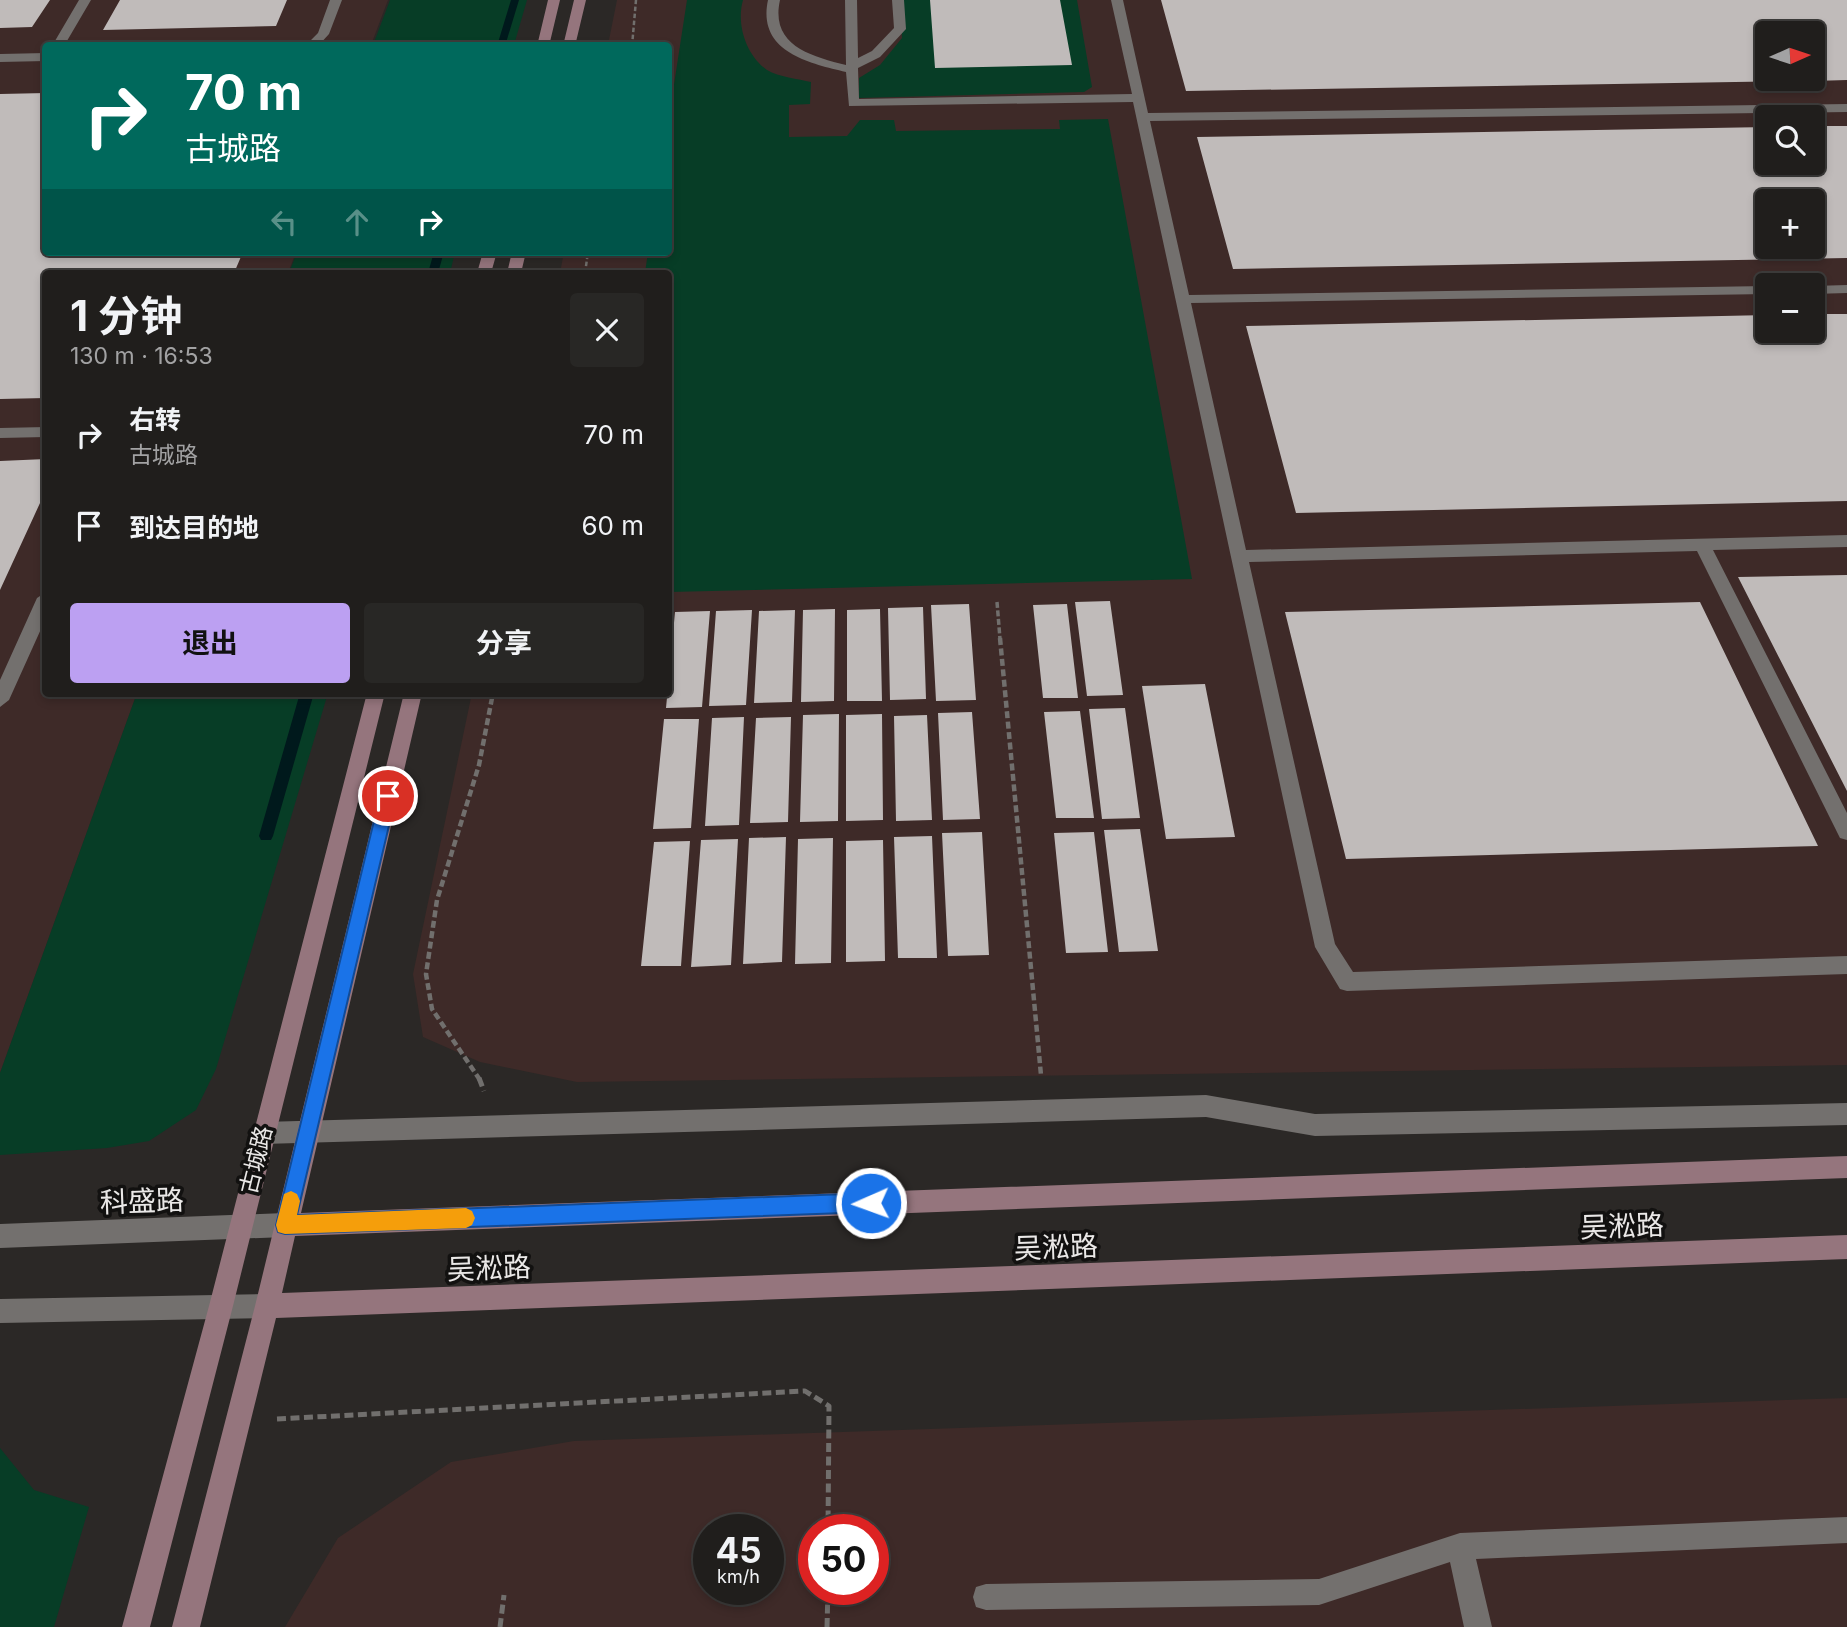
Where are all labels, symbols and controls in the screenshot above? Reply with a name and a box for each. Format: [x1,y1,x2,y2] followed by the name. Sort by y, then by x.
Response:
[1755,21,1825,91] north arrow
[1755,21,1825,343] map controls
[185,63,302,122] text: 70 m
[70,70,161,161] icon: right
[1755,105,1825,175] button: search
[185,129,281,168] text: 古城路
[1755,189,1825,259] button: +
[265,203,303,241] icon: left
[338,203,376,241] icon: ahead
[411,203,449,241] icon: right
[1755,273,1825,343] button: −
[70,290,182,341] text: 1 分钟
[570,293,644,367] button: close
[70,342,213,370] text: 130 m · 16:53
[129,404,181,435] text: 右转
[70,416,108,454] icon: right
[583,419,644,450] text: 70 m
[129,441,198,469] text: 古城路
[70,507,108,545] icon: arrive
[581,510,644,541] text: 60 m
[129,512,259,543] text: 到达目的地
[70,603,350,683] button: 退出
[364,603,644,683] button: 分享
[358,766,418,826] pin
[369,777,407,815] icon: arrive
[234,1123,278,1197] street label: 古城路
[834,1166,908,1240] position arrow
[99,1183,185,1219] street label: 科盛路
[1579,1208,1665,1244] street label: 吴淞路
[1013,1229,1099,1265] street label: 吴淞路
[446,1250,532,1286] street label: 吴淞路
[798,1514,889,1605] speed limit sign: 50
[715,1529,762,1571] text: 45
[717,1566,760,1587] text: km/h

